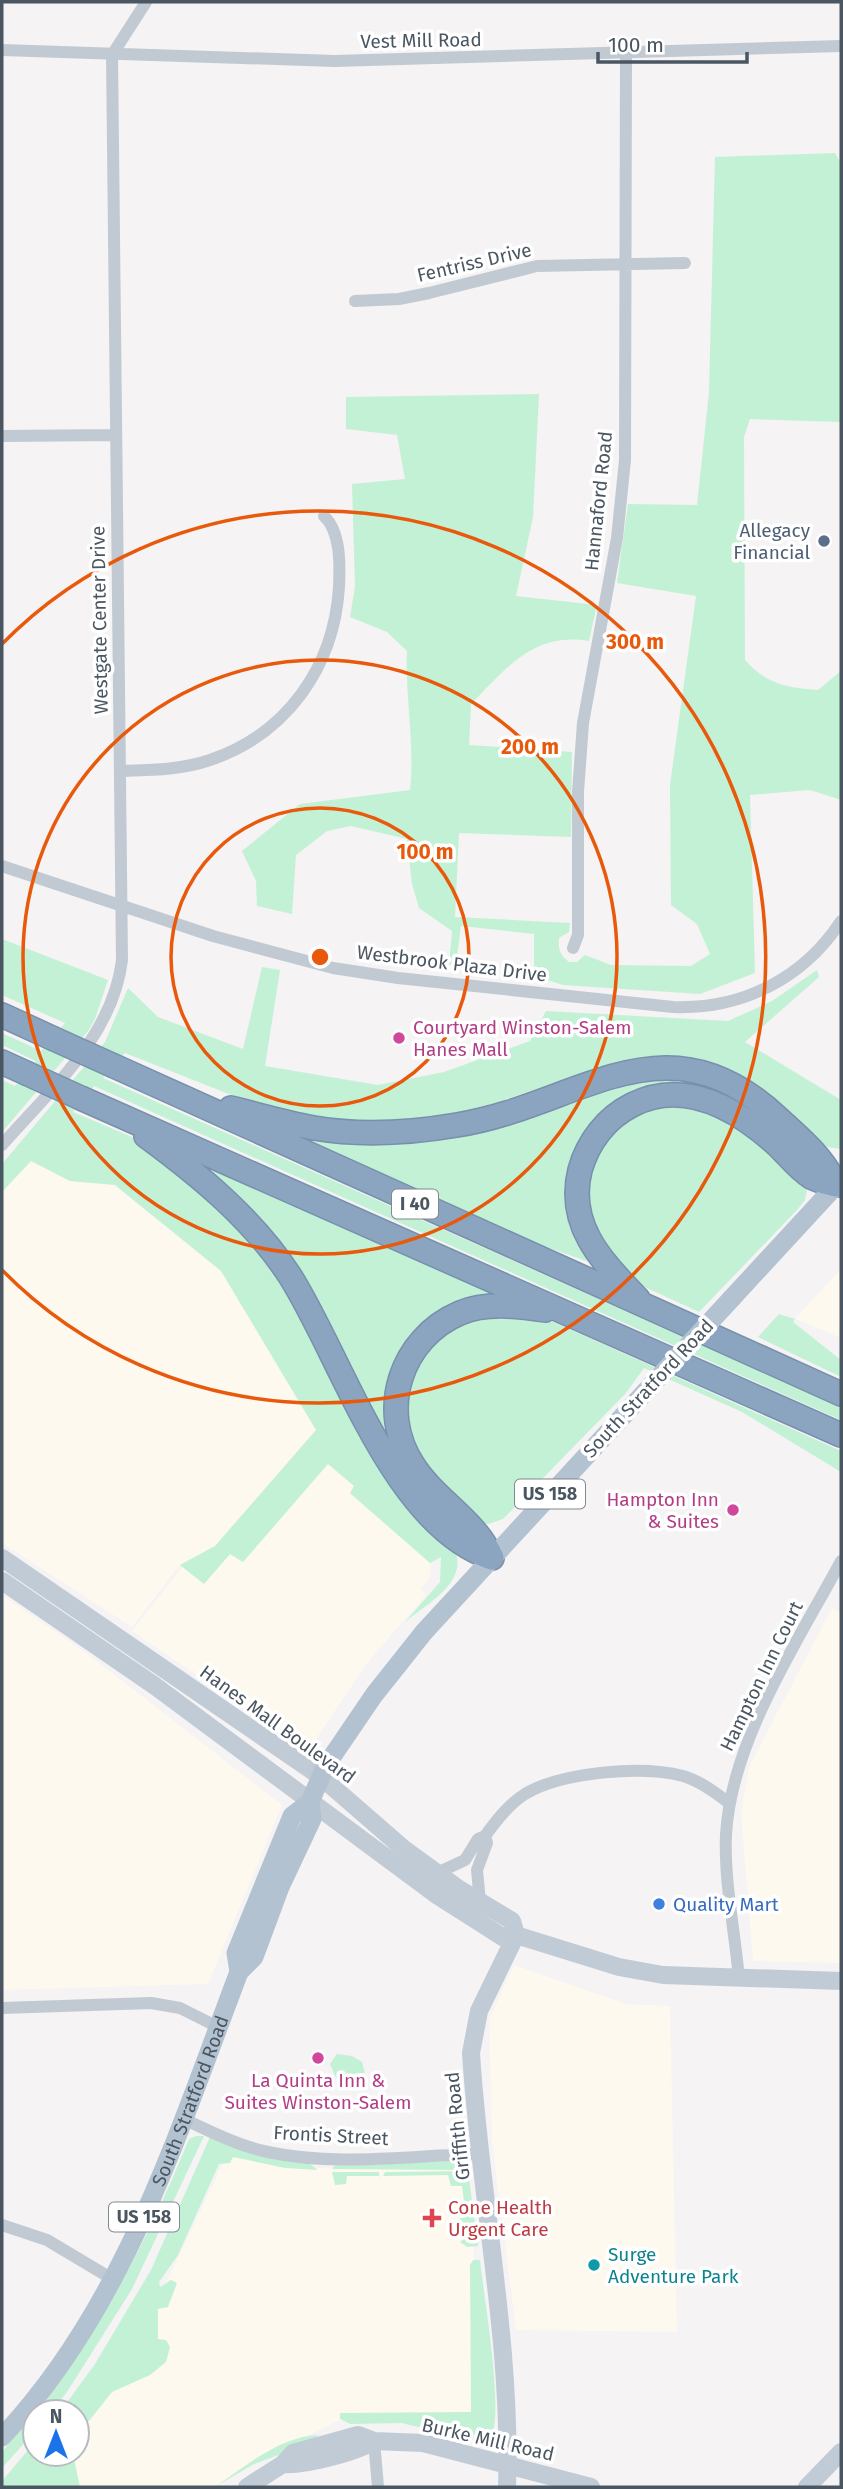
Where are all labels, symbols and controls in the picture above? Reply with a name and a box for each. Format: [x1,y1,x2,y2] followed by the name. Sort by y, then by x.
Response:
[598,21,747,65] scale bar
[360,28,482,53] street label: Vest Mill Road
[608,32,664,58] text: 100 m
[415,238,534,287] street label: Fentriss Drive
[580,430,617,572] street label: Hannaford Road
[733,519,811,564] place label: Allegacy Financial
[86,525,113,715] street label: Westgate Center Drive
[816,533,832,549] marker: Allegacy Financial
[605,629,664,655] text: 300 m
[501,734,559,760] text: 200 m
[396,839,454,865] text: 100 m
[356,940,548,987] street label: Westbrook Plaza Drive
[308,945,332,969] centre of rings
[413,1016,631,1061] place label: Courtyard Winston-Salem Hanes Mall
[391,1030,407,1046] marker: Courtyard Winston-Salem Hanes Mall
[392,1190,438,1218] road number: I 40
[578,1314,718,1462] street label: South Stratford Road
[515,1479,585,1508] road number: US 158
[606,1488,719,1533] place label: Hampton Inn & Suites
[725,1502,741,1518] marker: Hampton Inn & Suites
[715,1597,808,1755] street label: Hampton Inn Court
[195,1660,360,1789] street label: Hanes Mall Boulevard
[673,1893,779,1916] place label: Quality Mart
[651,1896,667,1912] marker: Quality Mart
[147,2012,234,2190] street label: South Stratford Road
[310,2050,326,2066] marker: La Quinta Inn & Suites Winston-Salem
[225,2069,411,2114] place label: La Quinta Inn & Suites Winston-Salem
[440,2071,475,2181] street label: Griffith Road
[273,2121,389,2150] street label: Frontis Street
[448,2196,553,2241] place label: Cone Health Urgent Care
[109,2202,179,2232] road number: US 158
[422,2208,442,2228] marker: Cone Health Urgent Care
[608,2243,739,2288] place label: Surge Adventure Park
[586,2257,602,2273] marker: Surge Adventure Park
[21,2398,91,2468] north arrow
[50,2405,62,2428] text: N
[420,2413,556,2466] street label: Burke Mill Road

